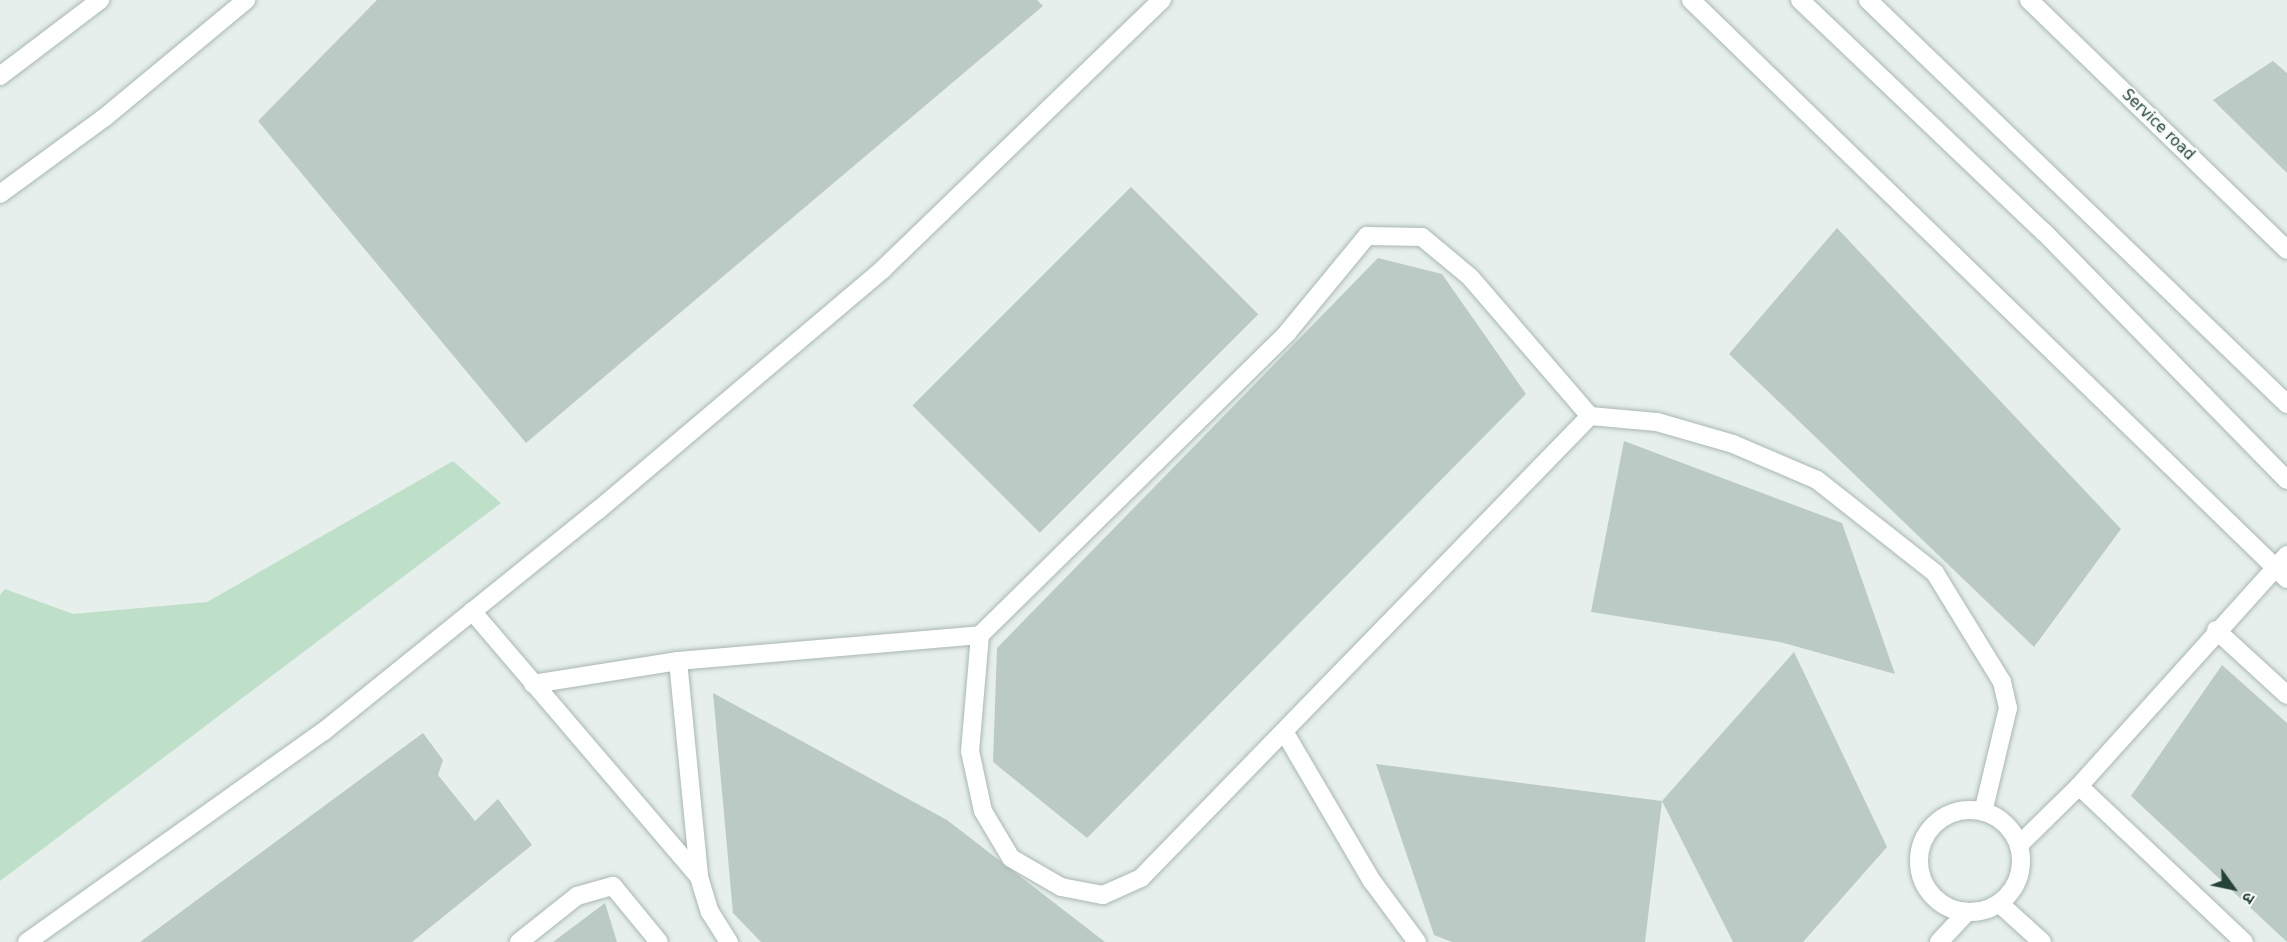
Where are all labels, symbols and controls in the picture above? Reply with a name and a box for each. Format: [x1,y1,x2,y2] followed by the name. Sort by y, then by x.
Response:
[2118,86,2198,164] street label: Service road
[2203,858,2263,918] north arrow
[2238,889,2259,907] text: उ

